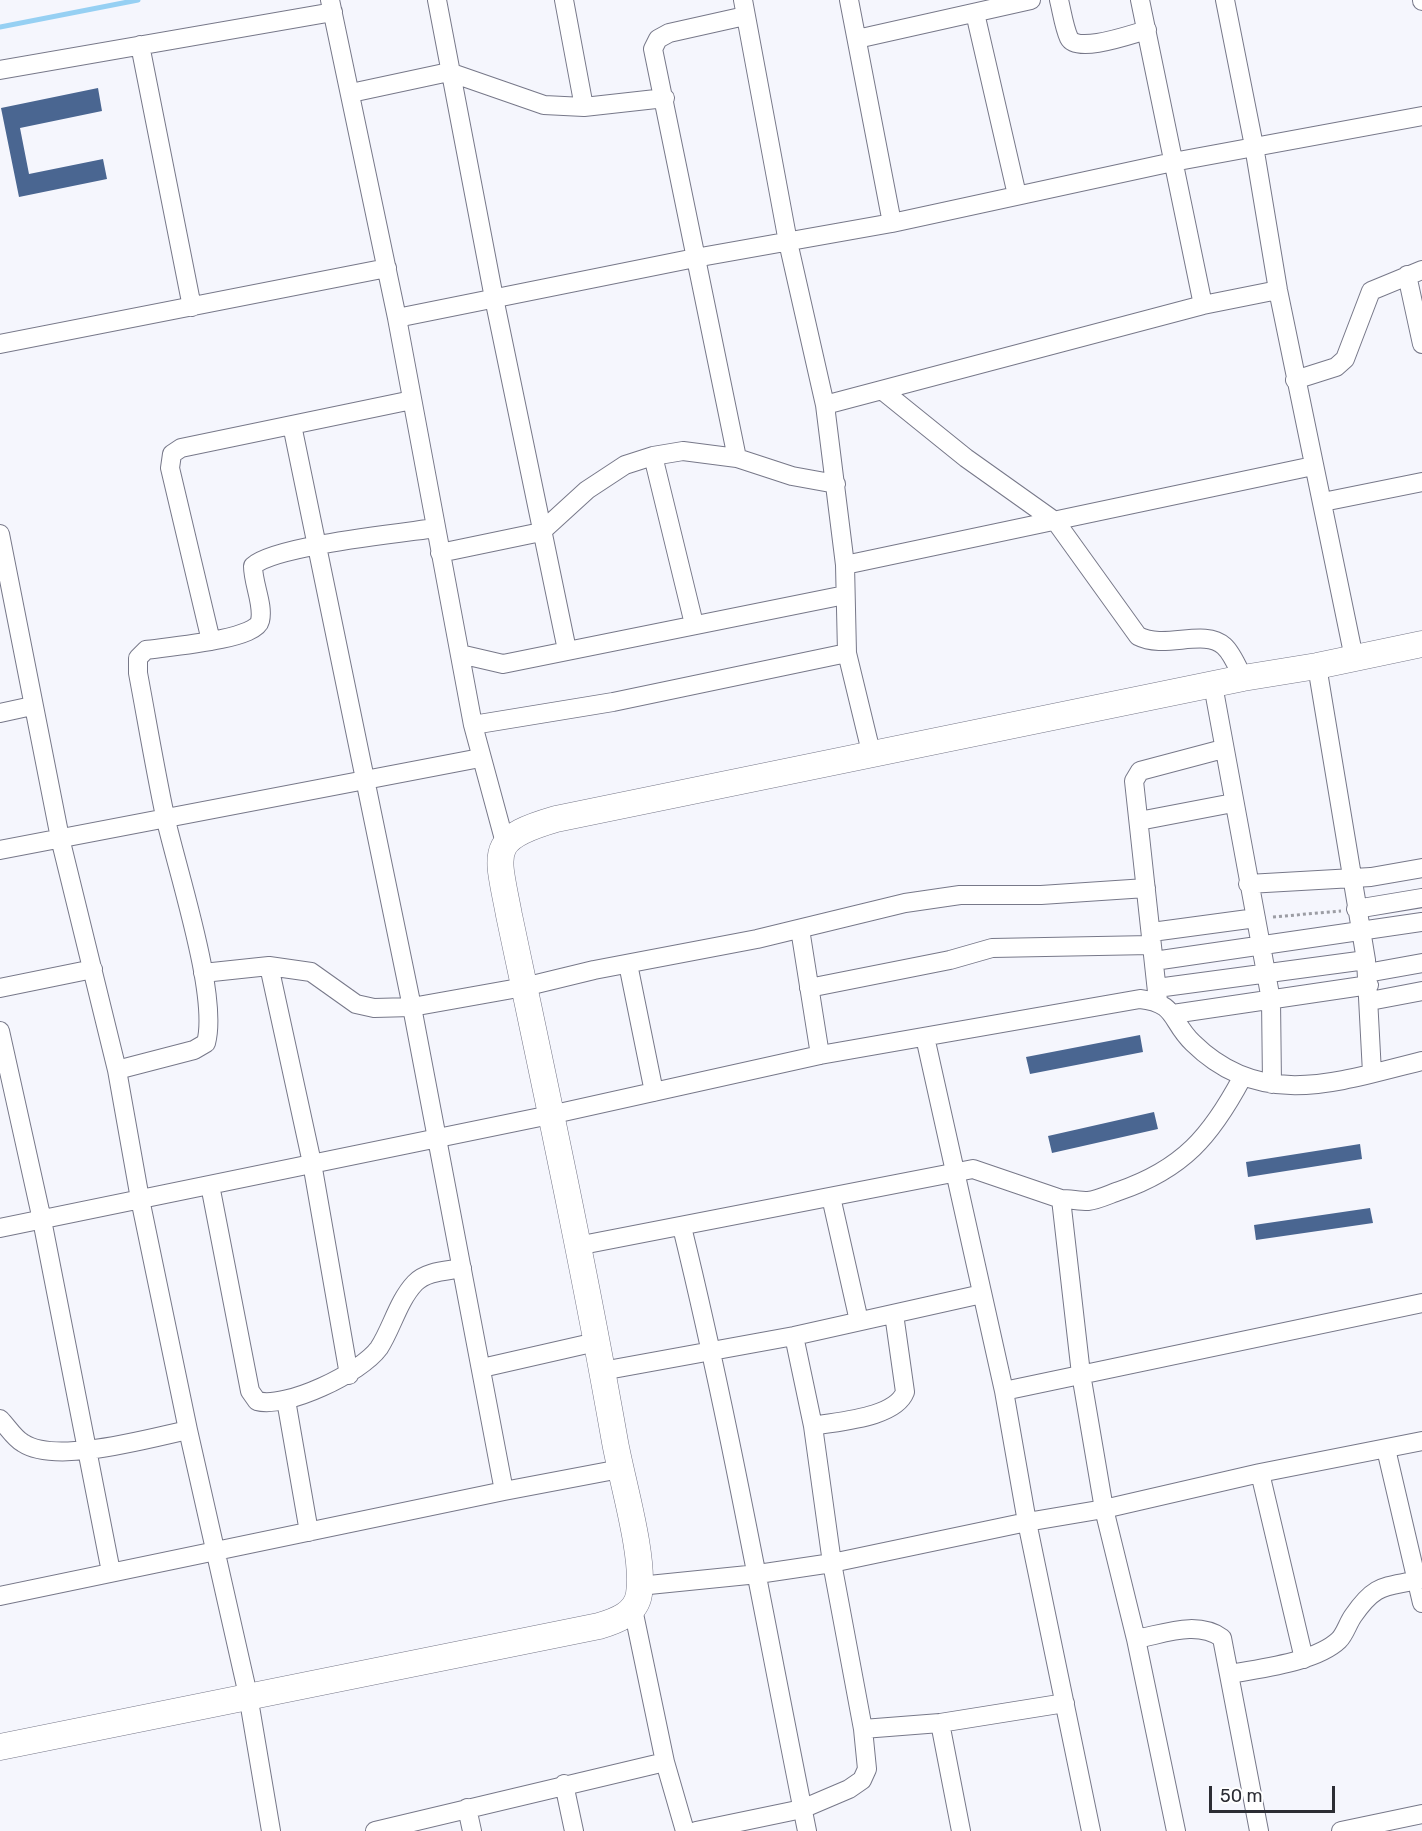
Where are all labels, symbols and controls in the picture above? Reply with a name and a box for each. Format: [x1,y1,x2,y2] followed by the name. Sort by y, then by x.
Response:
[1212,1774,1338,1812] scale bar
[1220,1785,1263,1807] text: 50 m

